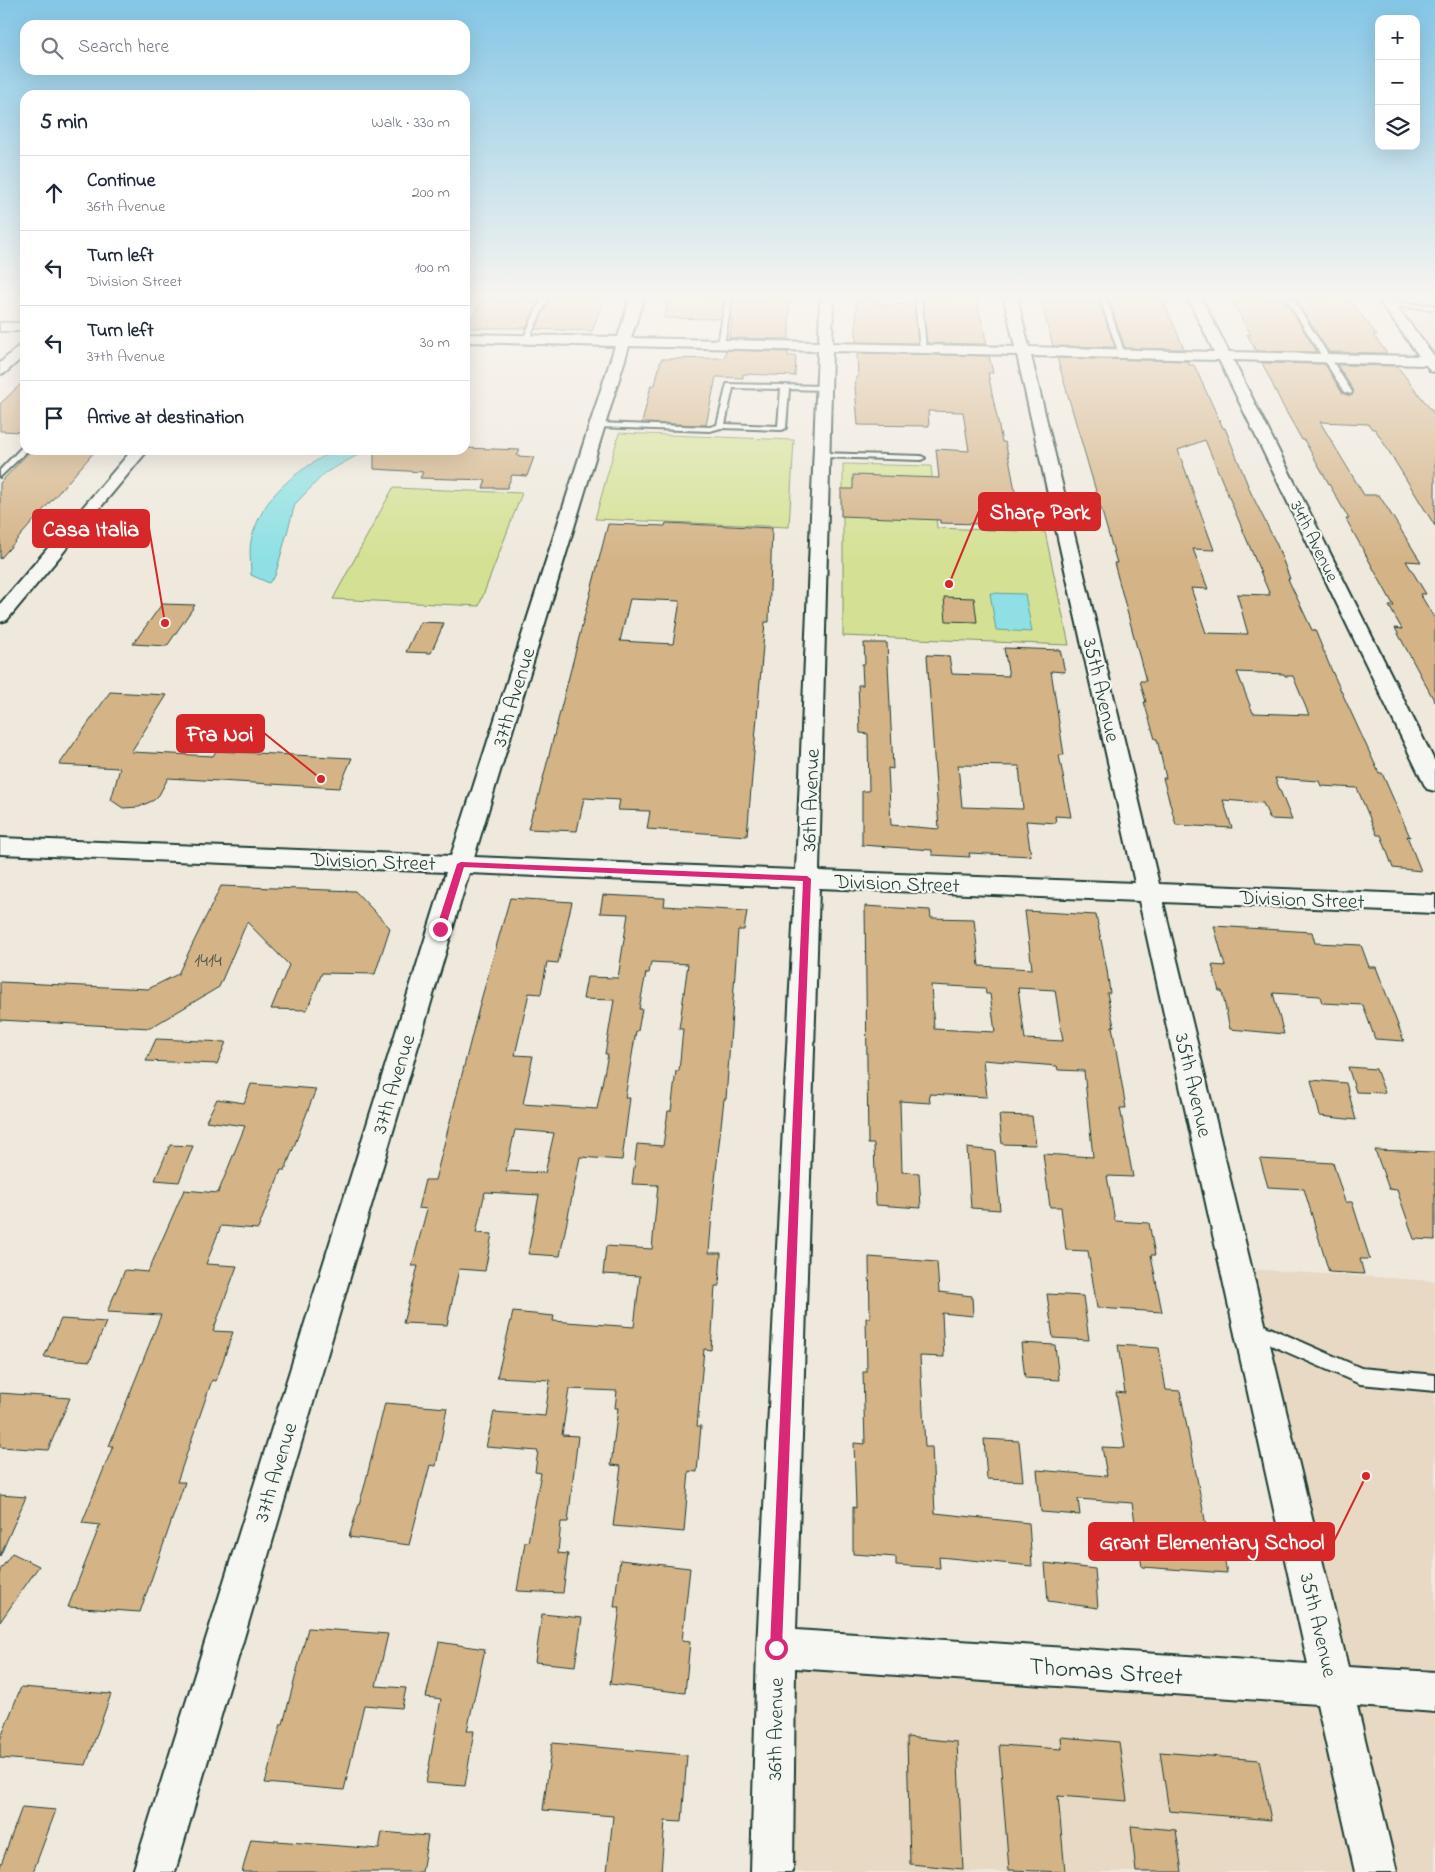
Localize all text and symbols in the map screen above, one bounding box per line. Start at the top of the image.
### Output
map controls [1375,15,1420,150]
button: + [1375,15,1420,60]
search box [20,20,470,75]
icon: search [38,34,66,62]
text: Search here [78,34,169,61]
button: − [1375,60,1420,105]
button: layers [1375,105,1420,150]
text: 5 min [40,108,88,138]
text: Walk · 330 m [371,111,450,135]
text: Continue [87,168,155,195]
icon: ahead [40,179,68,207]
text: 200 m [412,181,450,205]
text: 36th Avenue [87,195,165,219]
text: Turn left [87,243,154,270]
icon: left [40,254,68,282]
text: 100 m [415,256,450,280]
text: Division Street [87,270,182,294]
text: Turn left [87,318,154,345]
icon: left [40,329,68,357]
text: 30 m [420,331,450,355]
text: 37th Avenue [87,345,165,369]
icon: arrive [40,404,68,432]
text: Arrive at destination [87,405,244,432]
callout: Sharp Park [979,493,1100,530]
street label: 34th Avenue [1282,497,1345,588]
text: Sharp Park [990,498,1092,530]
callout: Casa Italia [33,510,149,547]
text: Casa Italia [43,515,139,547]
street label: 35th Avenue [1074,636,1127,746]
street label: 37th Avenue [486,644,544,751]
callout: Fra Noi [177,715,264,752]
text: Fra Noi [186,720,254,752]
street label: 36th Avenue [795,747,829,852]
street label: Division Street [309,846,436,880]
street label: Division Street [833,868,960,902]
street label: Division Street [1238,884,1365,918]
route end [429,918,452,941]
house number: 1414 [194,948,222,975]
street label: 37th Avenue [366,1031,424,1138]
street label: 35th Avenue [1166,1031,1219,1141]
street label: 37th Avenue [248,1419,306,1526]
callout: Grant Elementary School [1089,1523,1334,1560]
text: Grant Elementary School [1100,1528,1325,1561]
street label: 35th Avenue [1291,1571,1344,1681]
route start [765,1637,788,1660]
street label: Thomas Street [1028,1650,1184,1696]
street label: 36th Avenue [761,1677,793,1781]

